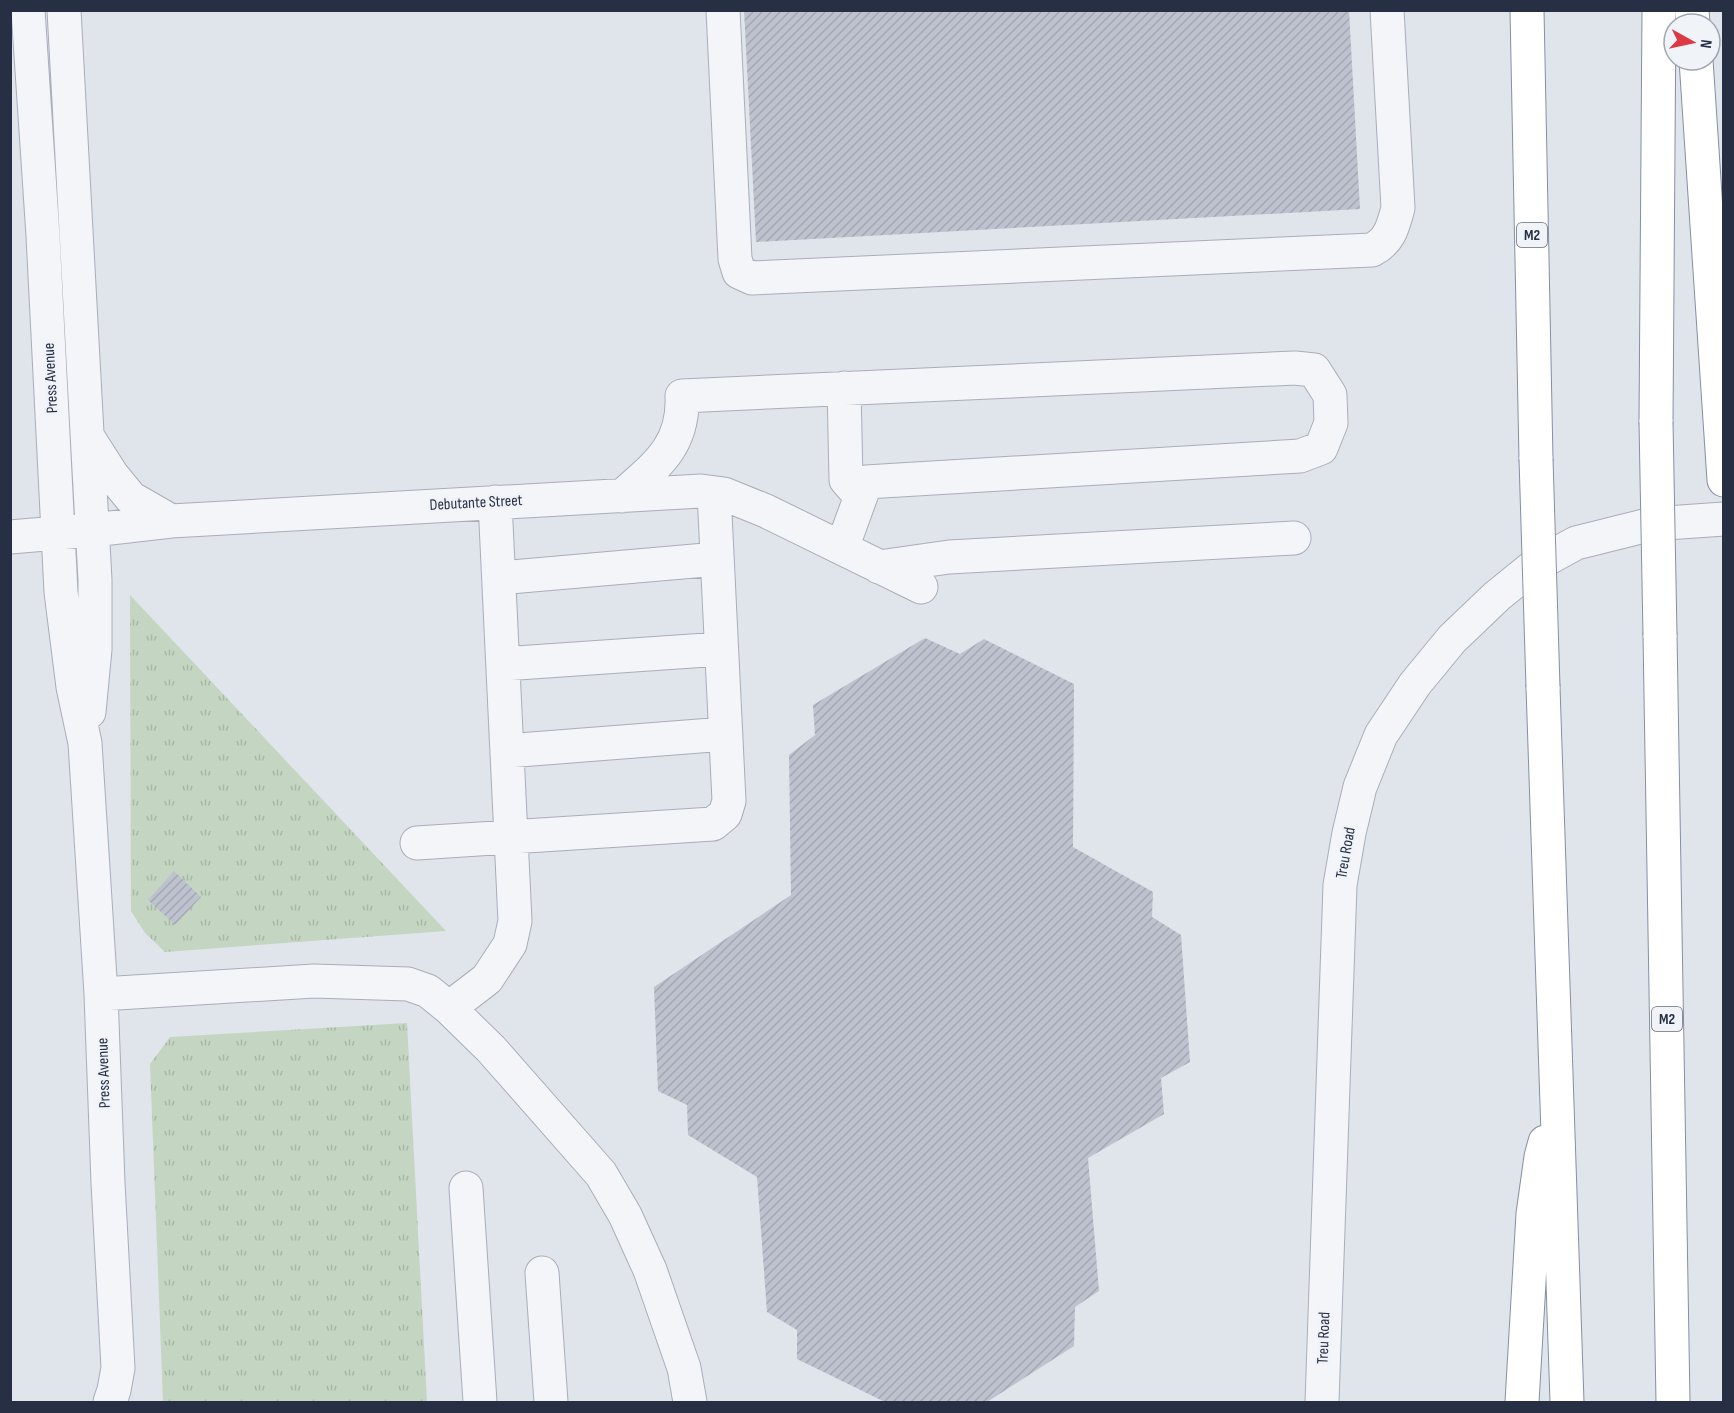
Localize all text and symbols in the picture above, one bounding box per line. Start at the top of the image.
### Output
north arrow [1662,12,1722,72]
text: N [1695,38,1715,49]
road number: M2 [1517,223,1547,247]
street label: Press Avenue [40,342,62,414]
street label: Debutante Street [429,491,523,515]
street label: Treu Road [1332,826,1360,880]
road number: M2 [1652,1007,1682,1031]
street label: Press Avenue [93,1037,115,1109]
street label: Treu Road [1314,1312,1334,1364]

